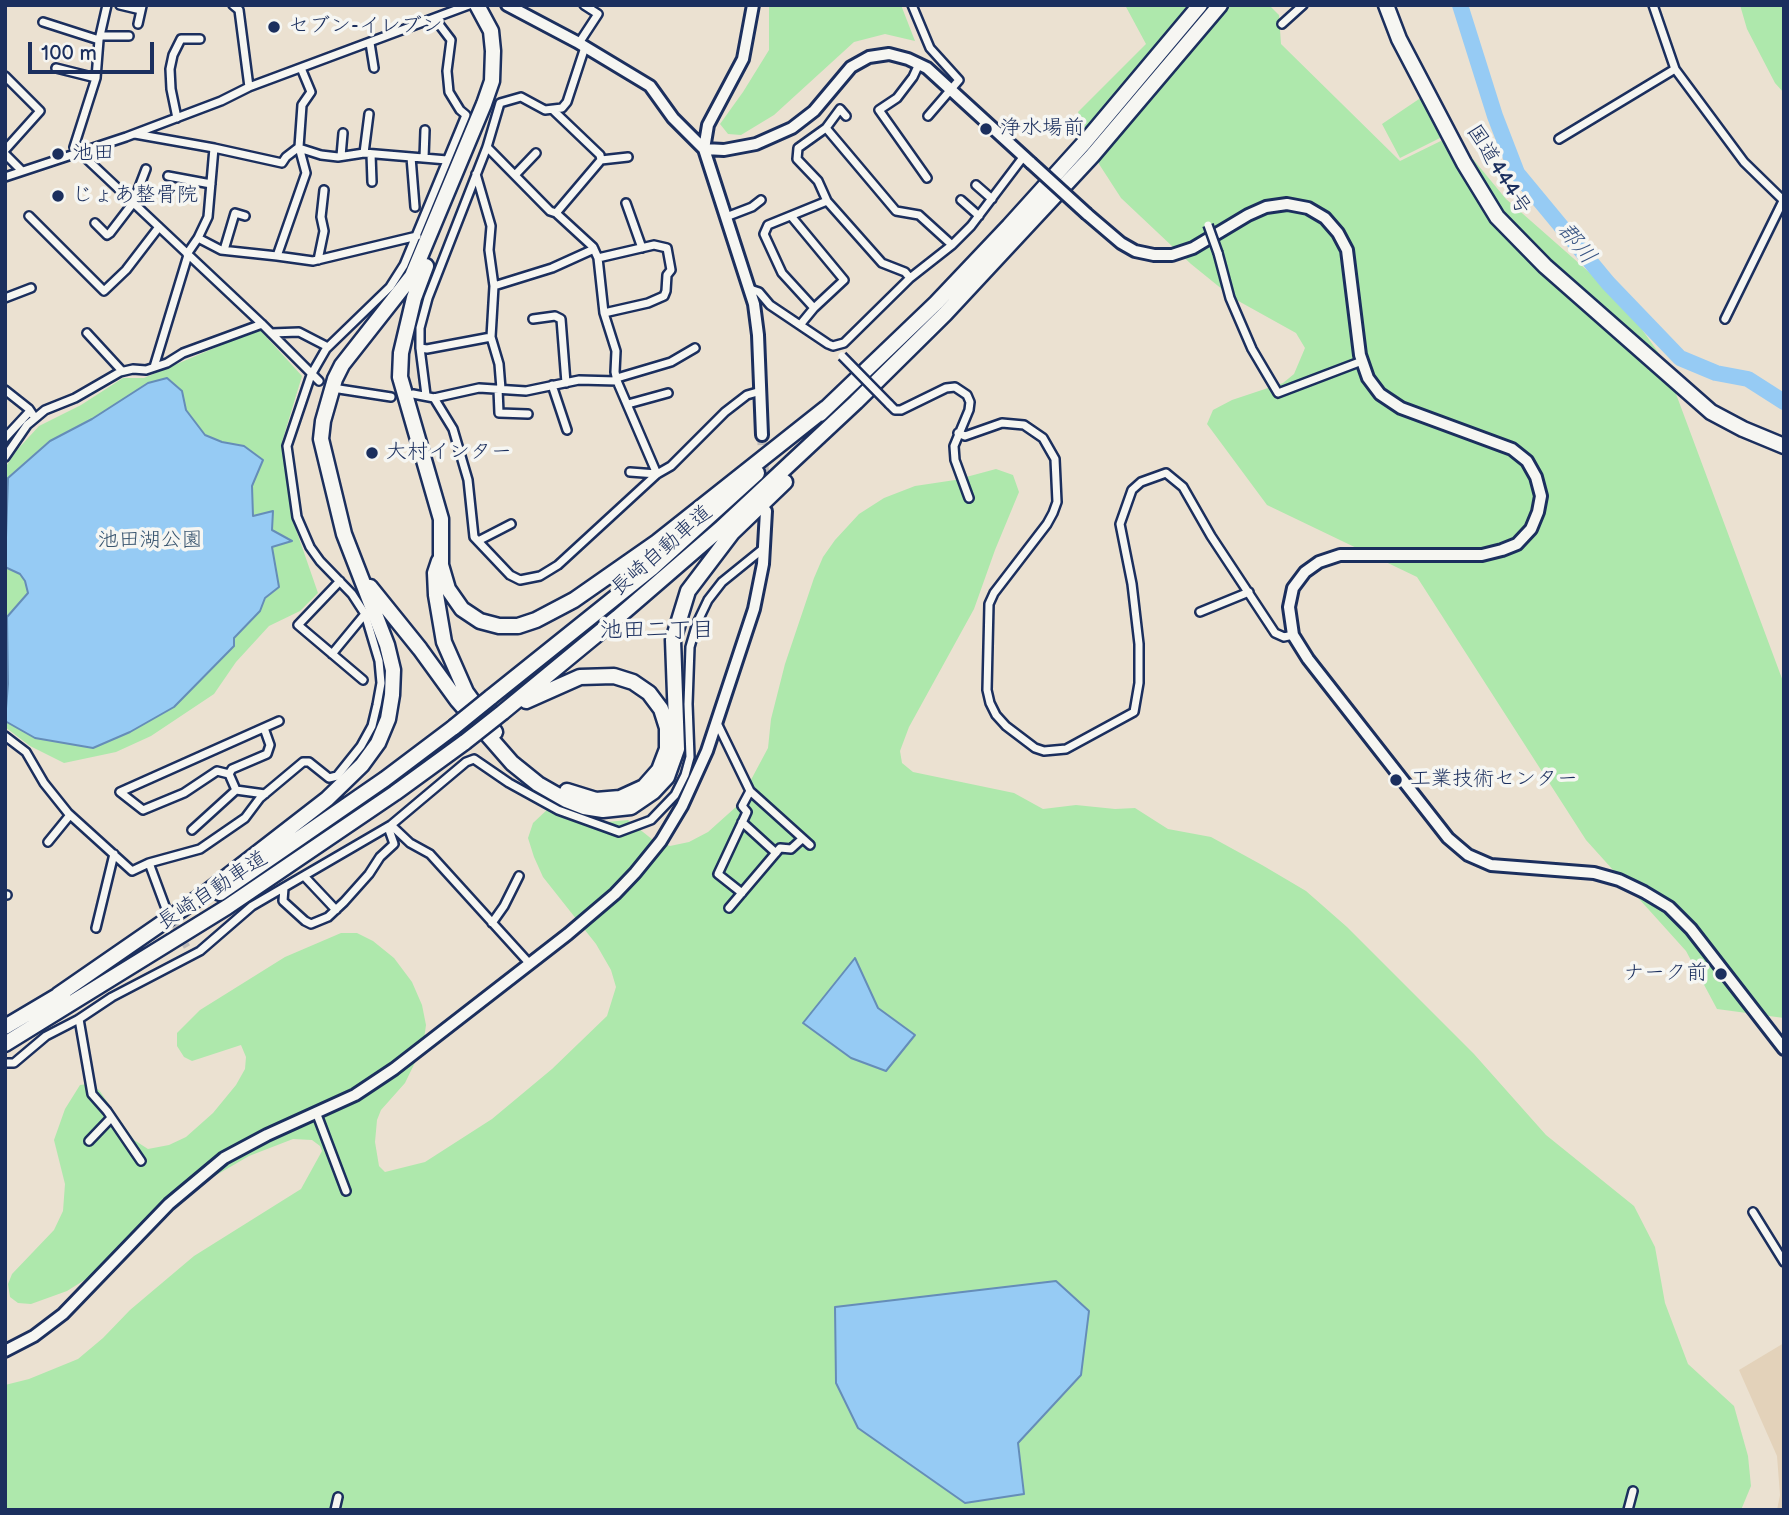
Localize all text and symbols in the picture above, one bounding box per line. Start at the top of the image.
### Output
place label: セブン-イレブン [288,14,443,40]
marker: セブン-イレブン [266,19,282,35]
scale bar [32,28,158,72]
text: 100 m [41,41,97,66]
place label: 浄水場前 [1000,116,1084,142]
street label: 国道444号 [1460,120,1536,220]
marker: 浄水場前 [978,121,994,137]
place label: 池田 [72,141,114,167]
marker: 池田 [50,146,66,162]
place label: じょあ整骨院 [72,183,198,209]
marker: じょあ整骨院 [50,188,66,204]
water label: 郡川 [1551,218,1601,270]
place label: 大村インター [386,440,512,466]
marker: 大村インター [364,445,380,461]
street label: 長崎自動車道 [606,500,718,602]
park label: 池田湖公園 [98,528,202,554]
district label: 池田二丁目 [600,617,714,645]
place label: 工業技術センター [1410,767,1578,793]
marker: 工業技術センター [1388,772,1404,788]
street label: 長崎自動車道 [153,846,273,936]
place label: ナーク前 [1623,961,1707,987]
marker: ナーク前 [1713,966,1729,982]

